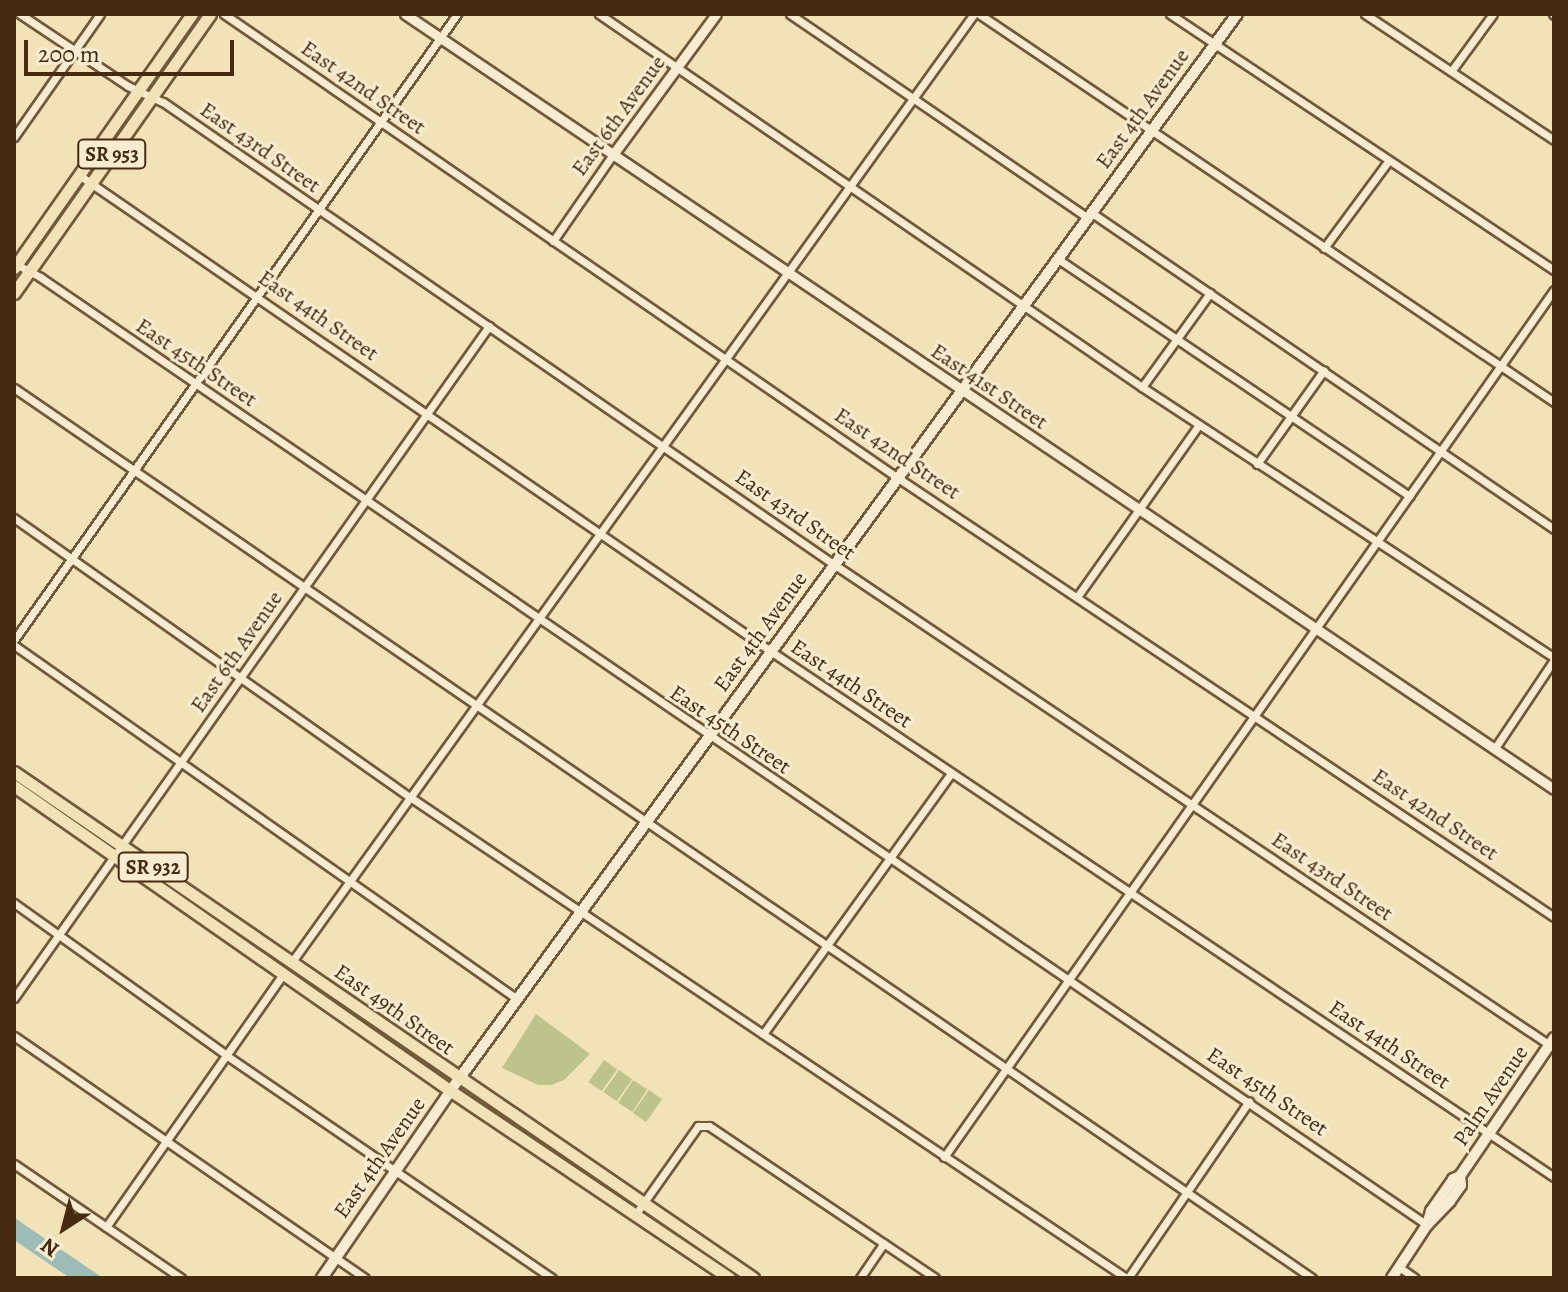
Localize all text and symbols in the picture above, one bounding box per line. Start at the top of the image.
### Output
scale bar [28,24,238,74]
street label: East 42nd Street [296,35,430,141]
text: 200 m [38,38,100,70]
street label: East 4th Avenue [1091,44,1195,174]
street label: East 6th Avenue [566,51,672,181]
street label: East 43rd Street [195,97,325,199]
road number: SR 953 [76,138,148,170]
street label: East 44th Street [253,265,383,367]
street label: East 45th Street [131,313,261,413]
street label: East 41st Street [926,338,1052,436]
street label: East 42nd Street [829,402,965,506]
street label: East 43rd Street [730,464,860,566]
street label: East 4th Avenue [709,567,813,697]
street label: East 6th Avenue [185,586,289,718]
street label: East 44th Street [785,634,917,734]
street label: East 45th Street [665,680,795,780]
street label: East 42nd Street [1367,763,1503,867]
street label: East 43rd Street [1266,827,1398,927]
road number: SR 932 [117,851,189,883]
street label: East 49th Street [329,959,459,1061]
street label: East 44th Street [1323,995,1455,1095]
street label: Palm Avenue [1448,1041,1534,1151]
street label: East 45th Street [1202,1042,1332,1142]
street label: East 4th Avenue [328,1092,432,1224]
north arrow [24,1188,104,1268]
text: N [35,1231,65,1264]

